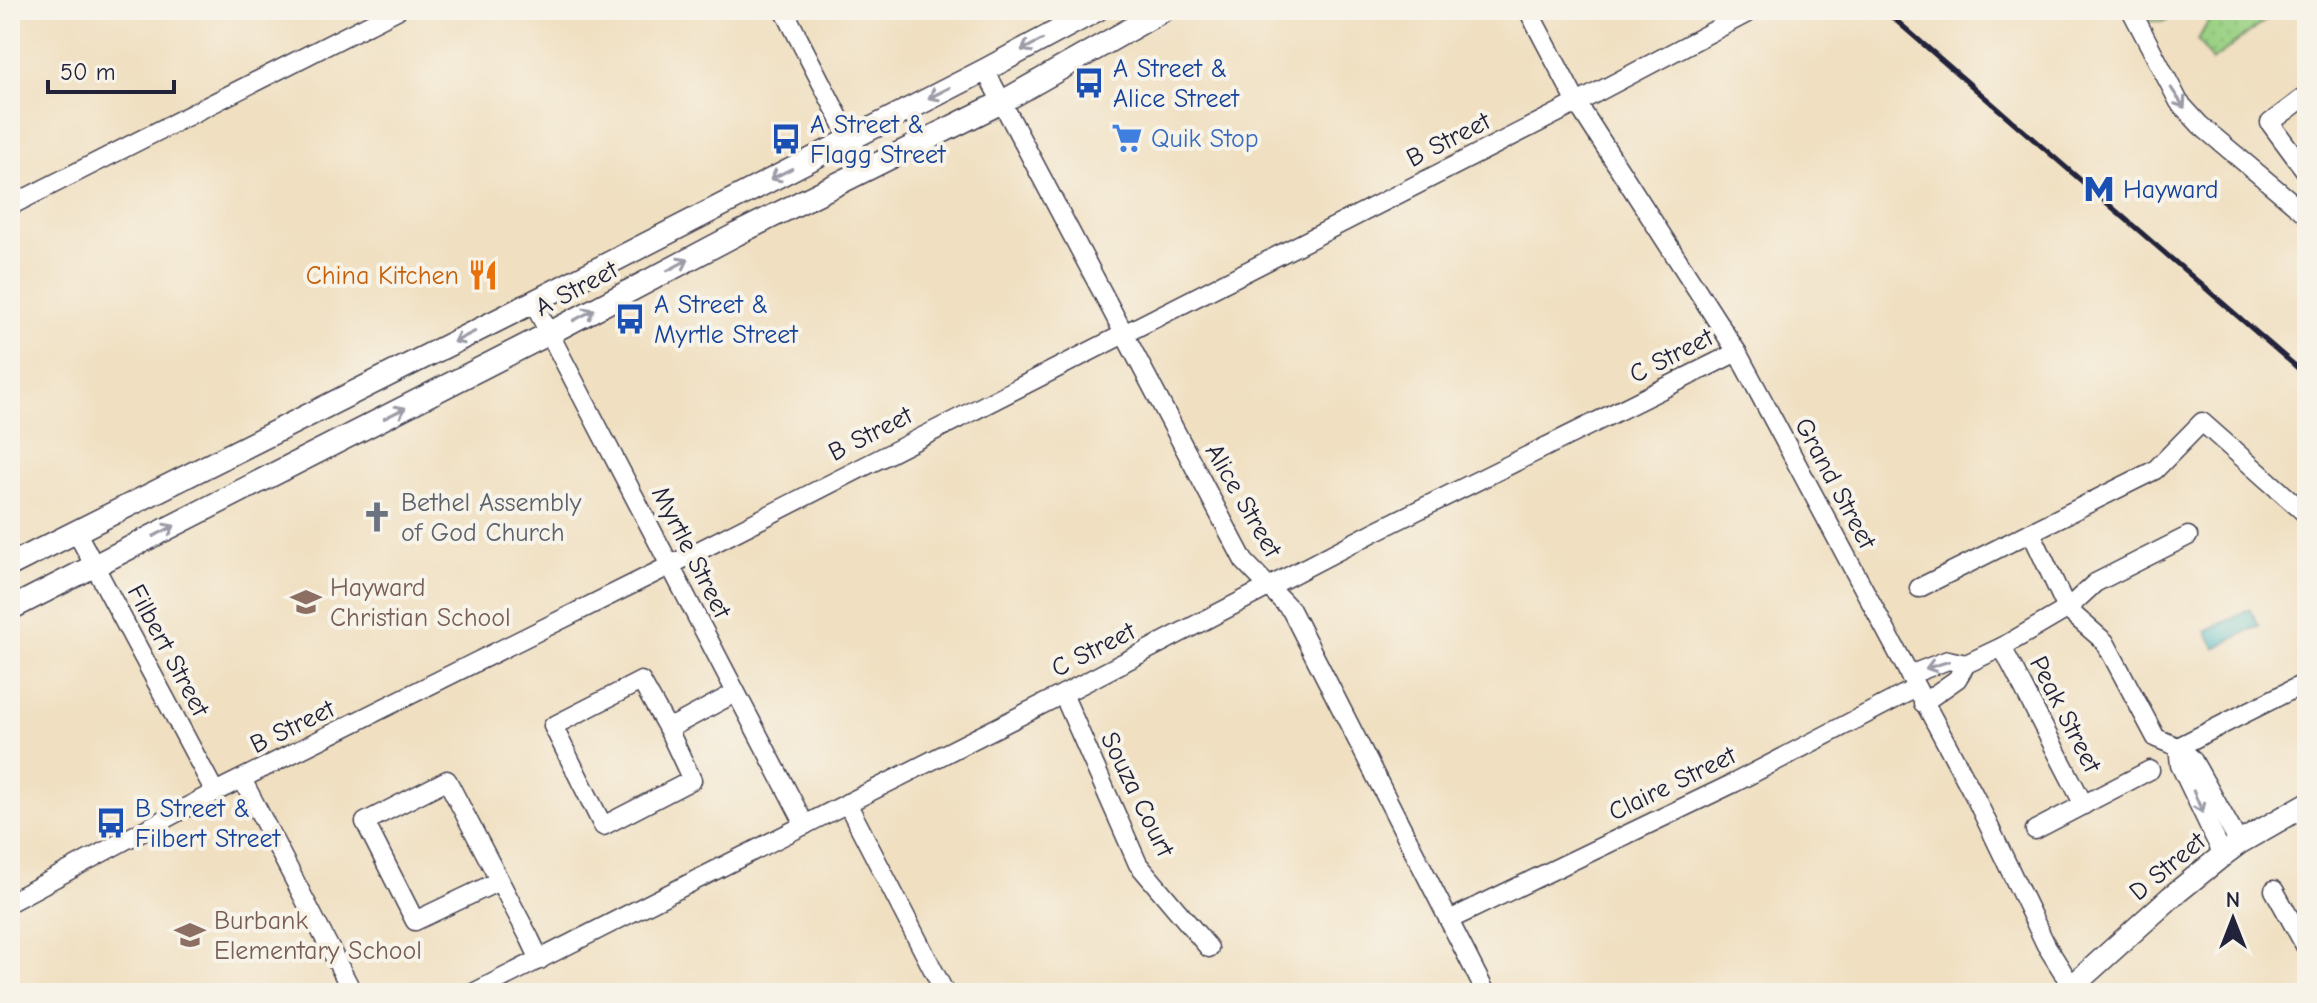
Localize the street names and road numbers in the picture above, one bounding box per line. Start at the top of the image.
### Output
street label: B Street [1402,105,1497,174]
street label: A Street [530,254,624,323]
street label: C Street [1625,321,1720,390]
street label: B Street [824,399,919,468]
street label: Grand Street [1788,413,1883,555]
street label: Alice Street [1199,438,1288,564]
street label: Myrtle Street [645,482,738,625]
street label: Filbert Street [121,579,216,723]
street label: C Street [1047,615,1142,684]
street label: Peak Street [2023,651,2108,779]
street label: B Street [245,693,341,760]
street label: Souza Court [1094,727,1181,863]
street label: Claire Street [1604,740,1742,828]
street label: D Street [2123,825,2213,907]

